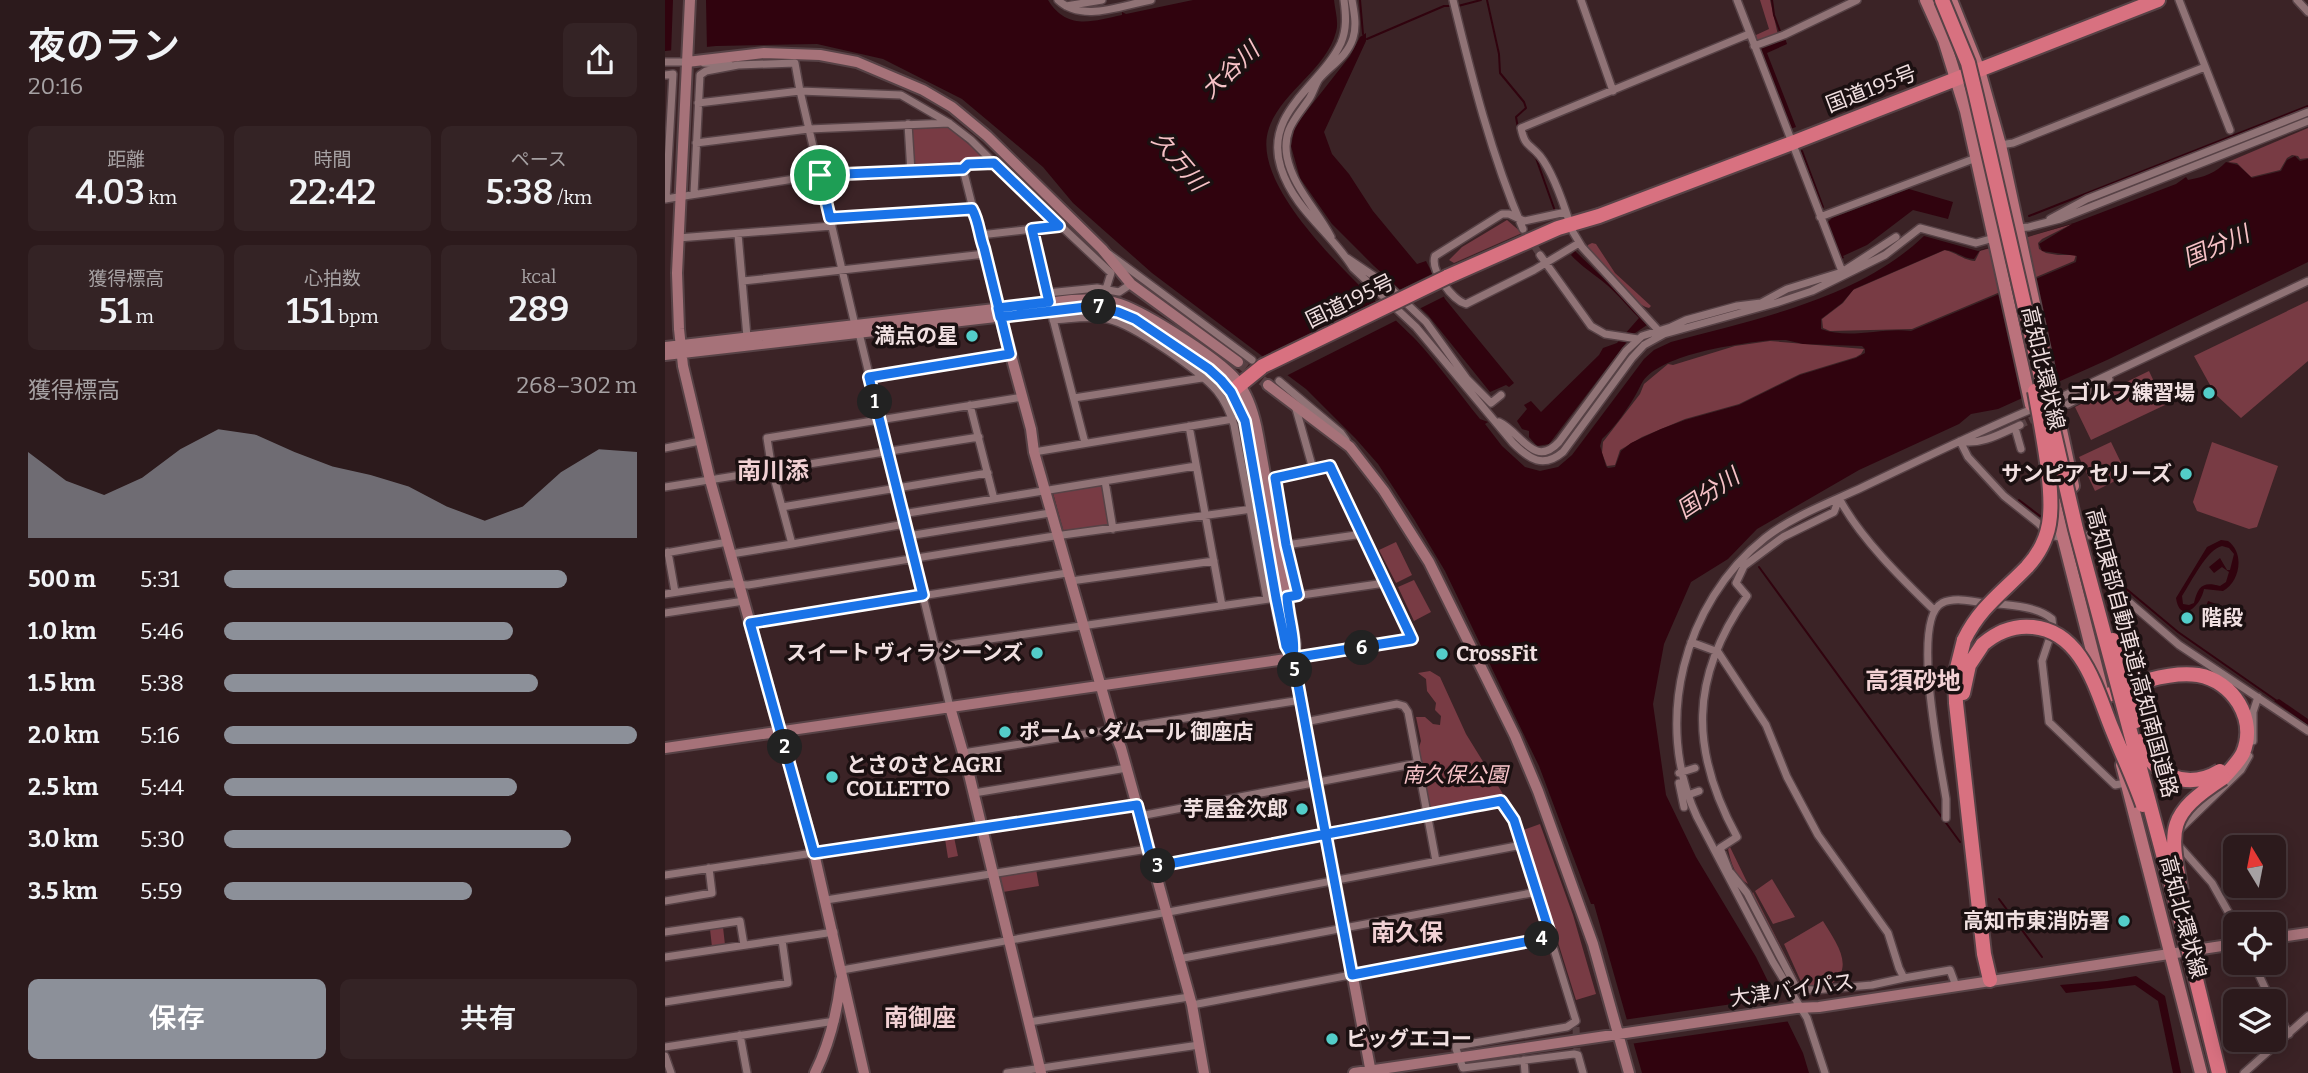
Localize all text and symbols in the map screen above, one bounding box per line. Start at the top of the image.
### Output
text: 夜のラン [28,23,180,69]
button: share [563,23,637,97]
water label: 大谷川 [1195,34,1267,104]
street label: 国道195号 [1822,60,1920,118]
text: 20:16 [28,72,83,100]
water label: 久万川 [1146,126,1214,199]
pin [790,145,850,205]
text: 距離 [107,148,145,171]
text: 時間 [313,148,352,171]
text: ペース [511,148,567,171]
icon: arrive [801,156,839,194]
text: 4.03 [75,171,145,213]
text: 22:42 [289,171,376,213]
text: 5:38 [485,171,554,213]
text: km [145,186,177,209]
text: /km [554,186,592,209]
water label: 国分川 [2179,218,2256,272]
text: kcal [521,265,557,288]
text: 獲得標高 [88,267,164,290]
text: 心拍数 [304,267,361,290]
street label: 国道195号 [1302,268,1398,334]
text: 289 [508,288,569,330]
text: 51 [99,290,132,332]
text: 151 [286,290,334,332]
pin: 7 [1081,290,1117,324]
text: 7 [1093,295,1104,318]
street label: 高知北環状線 [2016,304,2070,432]
text: m [132,305,154,328]
text: bpm [334,305,379,328]
place label: 満点の星 [874,323,958,349]
marker: 満点の星 [964,328,980,344]
text: 268–302 m [517,371,637,399]
text: 獲得標高 [28,376,120,404]
place label: ゴルフ練習場 [2069,380,2195,406]
pin: 1 [857,384,893,420]
marker: ゴルフ練習場 [2201,385,2217,401]
text: 1 [870,390,879,413]
district label: 南川添 [737,457,809,485]
water label: 国分川 [1672,460,1747,524]
place label: サンピア セリーズ [2001,461,2172,487]
marker: サンピア セリーズ [2178,466,2194,482]
street label: 高知東部自動車道;高知南国道路 [2081,505,2183,801]
text: 500 m [28,565,96,593]
text: 5:31 [140,565,180,593]
place label: 階段 [2201,605,2243,631]
marker: 階段 [2179,610,2195,626]
text: 1.0 km [28,617,97,645]
text: 5:46 [140,617,184,645]
pin: 6 [1345,630,1379,666]
text: 6 [1356,636,1367,659]
place label: スイート ヴィラ シーンズ [786,640,1023,666]
place label: CrossFit [1456,641,1538,667]
marker: スイート ヴィラ シーンズ [1029,645,1045,661]
marker: CrossFit [1434,646,1450,662]
pin: 5 [1277,652,1313,688]
text: 5 [1289,658,1300,681]
district label: 高須砂地 [1865,667,1961,695]
text: 1.5 km [28,669,95,697]
text: 5:38 [140,669,184,697]
place label: ポーム・ダムール 御座店 [1019,719,1253,745]
text: 2.0 km [28,721,99,749]
text: 5:16 [140,721,180,749]
marker: ポーム・ダムール 御座店 [997,724,1013,740]
pin: 2 [767,730,803,764]
text: 2 [779,735,790,758]
place label: とさのさとAGRI COLLETTO [846,752,1002,802]
park label: 南久保公園 [1403,762,1510,788]
marker: とさのさとAGRI COLLETTO [824,769,840,785]
text: 2.5 km [28,773,98,801]
text: 5:44 [140,773,184,801]
place label: 芋屋金次郎 [1183,796,1288,822]
marker: 芋屋金次郎 [1294,801,1310,817]
text: 3.0 km [28,825,99,853]
text: 5:30 [140,825,185,853]
north arrow [2223,835,2285,898]
map controls [2223,835,2286,1052]
pin: 3 [1141,848,1175,884]
street label: 高知北環状線 [2154,853,2212,981]
text: 3 [1152,854,1163,877]
text: 3.5 km [28,877,98,905]
text: 5:59 [140,877,183,905]
place label: 高知市東消防署 [1963,908,2110,934]
button: locate [2223,912,2286,975]
marker: 高知市東消防署 [2116,913,2132,929]
district label: 南久保 [1371,919,1443,947]
pin: 4 [1525,922,1559,956]
text: 4 [1536,927,1547,950]
street label: 大津バイパス [1728,968,1856,1012]
button: 保存 [28,979,326,1059]
button: 共有 [340,979,637,1059]
button: layers [2223,989,2286,1052]
district label: 南御座 [884,1004,956,1032]
place label: ビッグエコー [1346,1026,1472,1052]
marker: ビッグエコー [1324,1031,1340,1047]

